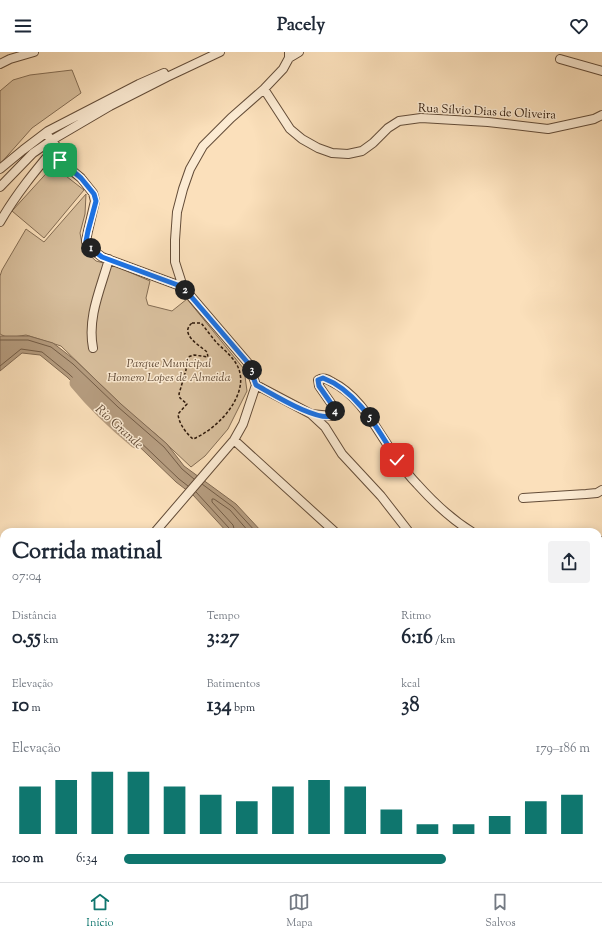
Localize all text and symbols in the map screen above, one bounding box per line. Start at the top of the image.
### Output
text: Pacely [277,13,325,39]
icon: menu [12,15,34,37]
icon: heart [568,15,590,37]
street label: Rua Sílvio Dias de Oliveira [417,99,557,125]
pin [43,143,77,177]
icon: arrive [49,149,71,171]
pin: 1 [81,238,101,258]
text: 1 [89,240,93,256]
pin: 2 [175,280,195,300]
text: 2 [182,282,188,298]
park label: Parque Municipal Homero Lopes de Almeida [107,355,231,387]
pin: 3 [242,360,262,380]
text: 3 [250,362,254,378]
water label: Rio Grande [91,401,147,454]
pin: 4 [325,401,345,421]
text: 4 [332,403,338,419]
pin: 5 [360,407,380,427]
text: 5 [368,409,372,425]
pin [380,443,414,477]
icon: check [386,449,408,471]
text: Corrida matinal [12,537,162,569]
button: share [548,541,590,583]
text: 07:04 [12,568,41,586]
text: Distância [12,608,57,624]
text: Tempo [207,608,240,624]
text: Ritmo [401,608,431,624]
text: 0.55 [12,624,41,653]
text: 3:27 [207,624,239,653]
text: 6:16 [401,624,433,653]
text: km [41,632,58,648]
text: /km [433,632,455,648]
text: Elevação [12,676,53,692]
text: Batimentos [207,676,260,692]
text: kcal [401,676,420,692]
text: 10 [12,692,29,721]
text: 134 [207,692,232,721]
text: 38 [401,692,419,721]
text: m [29,700,41,716]
text: bpm [232,700,255,716]
text: Elevação [12,740,61,758]
text: 179–186 m [536,740,590,758]
text: 100 m [12,850,44,868]
text: 6:34 [76,850,98,868]
tab: Início [86,891,114,931]
tab: Mapa [286,891,313,931]
tab: Salvos [485,891,516,931]

